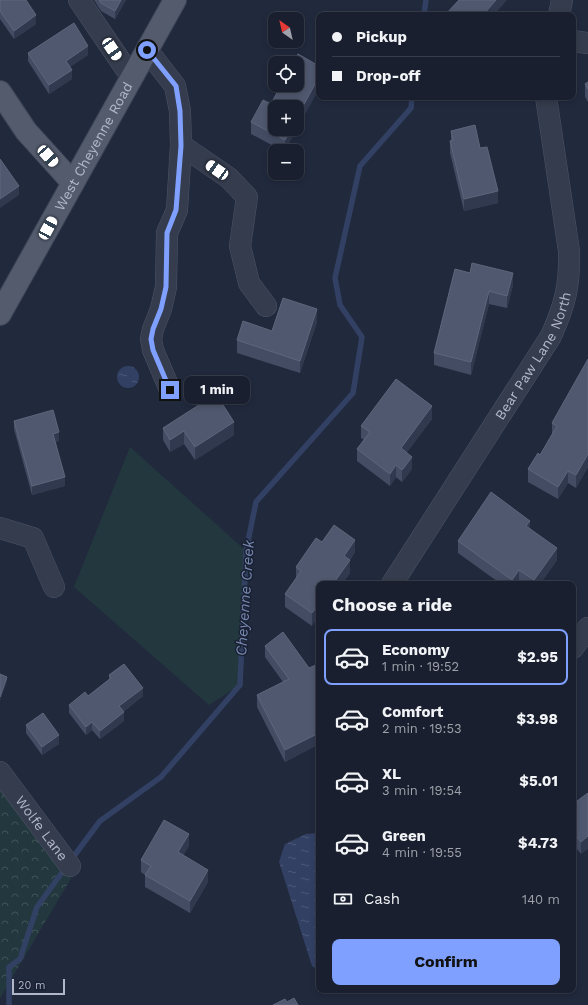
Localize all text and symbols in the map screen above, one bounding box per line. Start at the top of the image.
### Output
north arrow [268,12,304,48]
map controls [268,12,304,180]
text: Pickup [356,28,407,46]
car [100,36,124,62]
route start [138,41,156,59]
button: locate [268,56,304,92]
text: Drop-off [356,67,421,85]
street label: West Cheyenne Road [51,79,136,213]
button: + [268,100,304,136]
car [36,143,60,169]
button: − [268,144,304,180]
car [204,158,230,182]
car [37,215,59,241]
street label: Bear Paw Lane North [492,290,574,423]
callout: 1 min [184,376,250,404]
route end [161,381,179,399]
text: 1 min [200,382,234,397]
water label: Cheyenne Creek [232,539,258,657]
text: Choose a ride [332,594,452,615]
icon: car [334,639,370,675]
text: Economy [382,641,449,659]
text: $2.95 [517,648,558,666]
text: 1 min · 19:52 [382,659,459,674]
icon: car [334,701,370,737]
text: Comfort [382,703,443,721]
text: $3.98 [516,710,558,728]
text: 2 min · 19:53 [382,721,462,736]
icon: car [334,763,370,799]
text: XL [382,765,401,783]
text: $5.01 [519,772,558,790]
text: 3 min · 19:54 [382,783,462,798]
street label: Wolfe Lane [12,793,71,864]
icon: car [334,825,370,861]
text: Green [382,827,426,845]
text: $4.73 [518,834,558,852]
text: 4 min · 19:55 [382,845,462,860]
icon: cash [332,888,354,910]
text: Cash [364,890,400,908]
text: 140 m [522,892,560,907]
button: Confirm [332,939,560,985]
scale bar [12,977,65,996]
text: 20 m [18,979,46,992]

